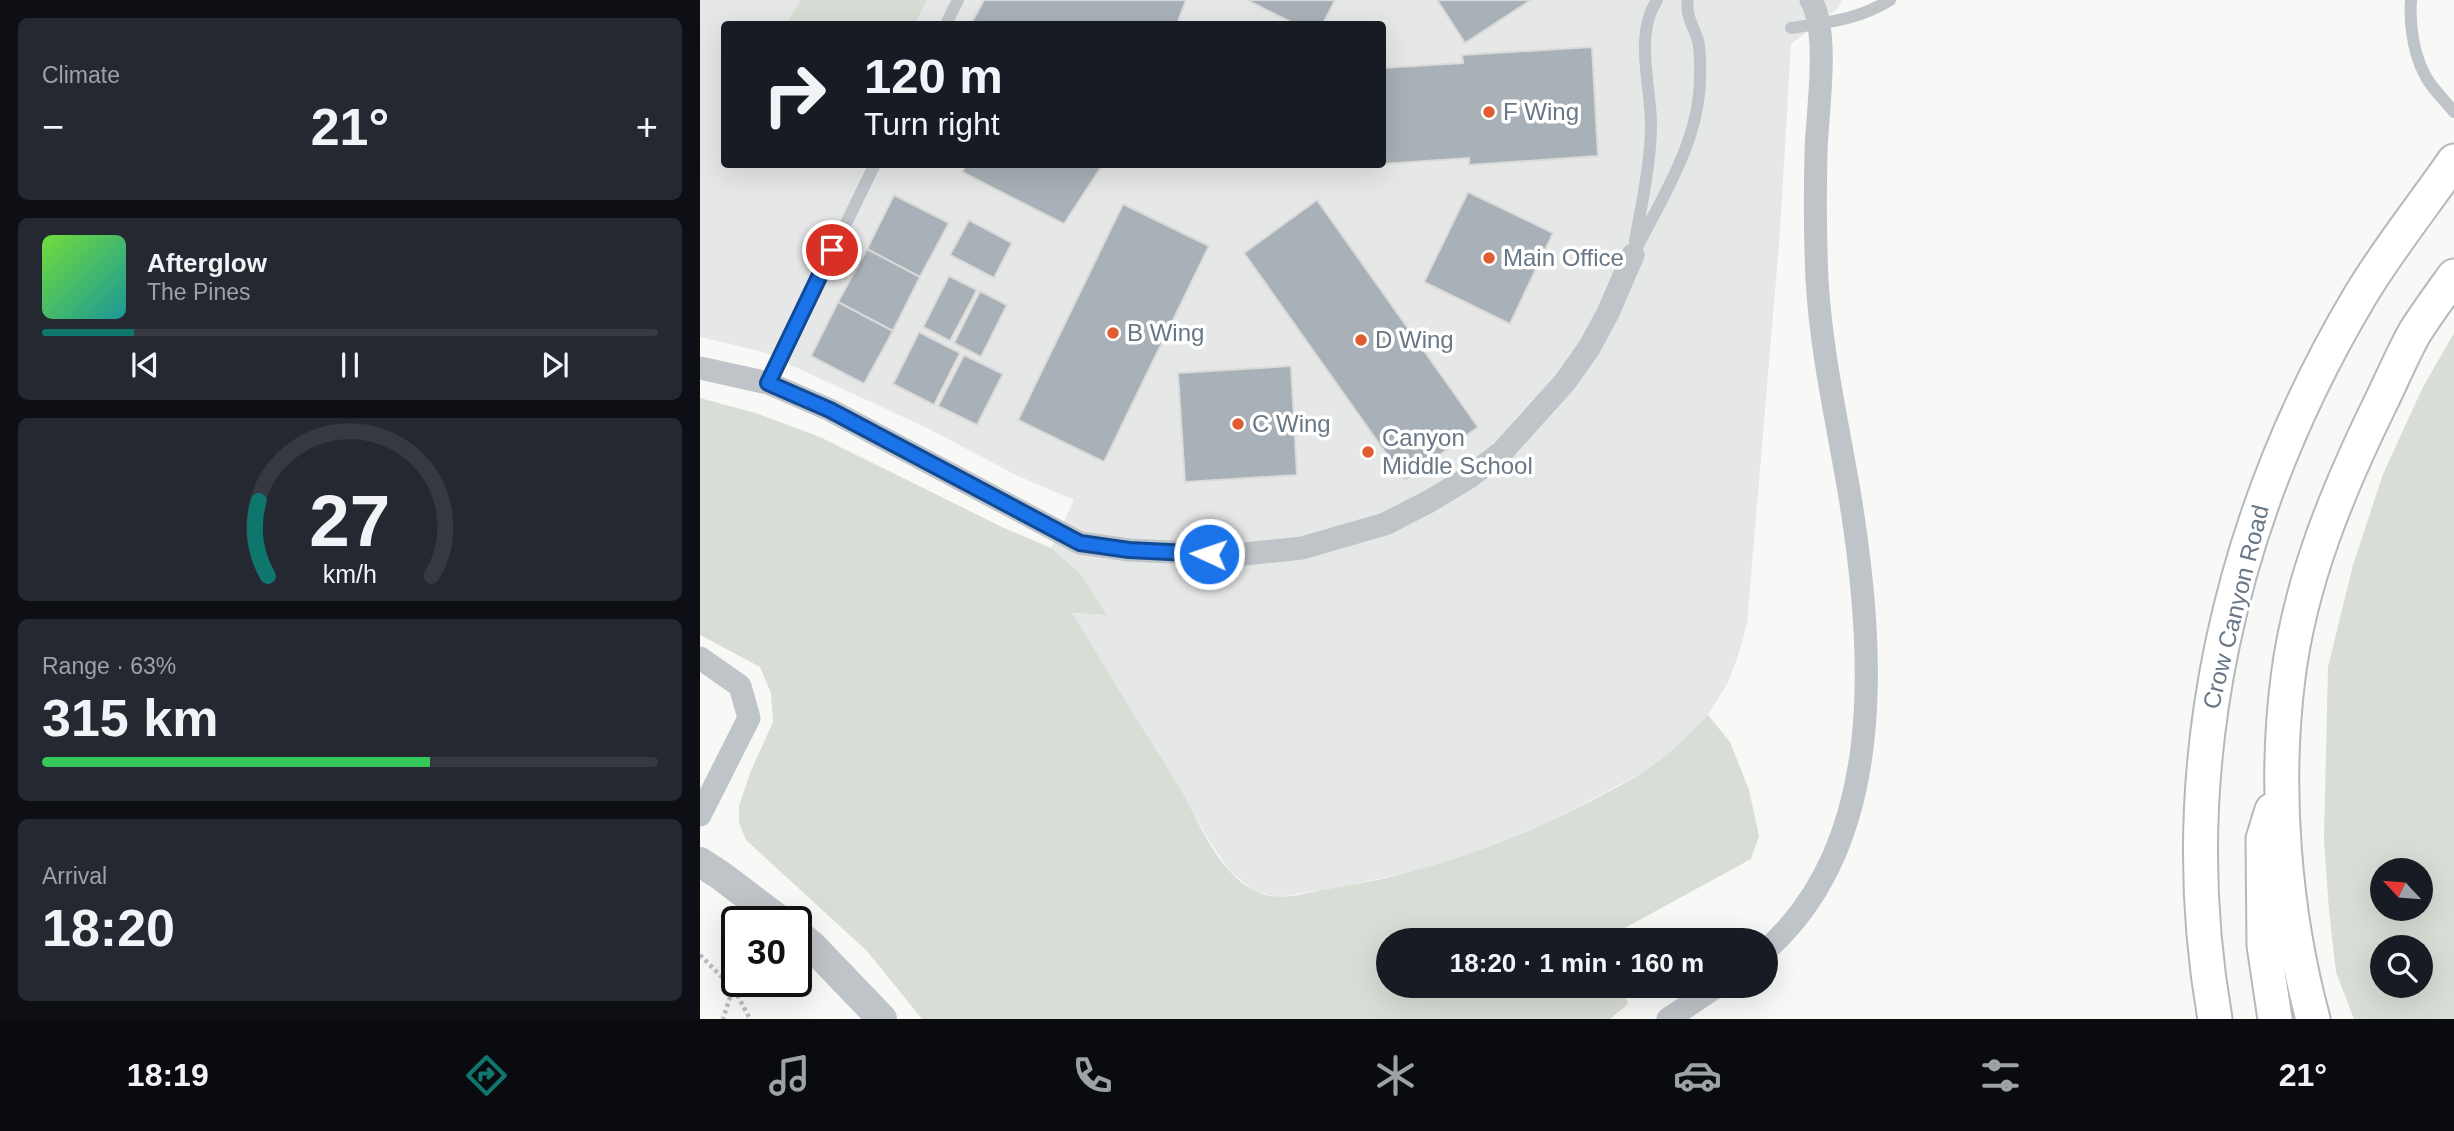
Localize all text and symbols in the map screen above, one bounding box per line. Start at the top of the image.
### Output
icon: right [749,49,840,140]
text: 120 m [864,49,1003,103]
text: Climate [42,62,120,88]
text: 21° [311,98,389,156]
place label: F Wing [1503,98,1579,125]
marker: F Wing [1481,104,1497,120]
text: − [42,106,64,148]
text: + [636,106,658,148]
text: Turn right [864,106,1000,142]
pin [802,220,862,280]
icon: arrive [813,231,851,269]
place label: Main Office [1503,244,1624,271]
text: Afterglow [147,248,267,278]
marker: Main Office [1481,250,1497,266]
text: The Pines [147,279,251,305]
place label: B Wing [1127,319,1204,346]
marker: B Wing [1105,325,1121,341]
place label: D Wing [1375,326,1454,353]
marker: D Wing [1353,332,1369,348]
icon: previous [126,346,164,384]
icon: pause [331,346,369,384]
icon: next [536,346,574,384]
place label: C Wing [1252,410,1331,437]
marker: C Wing [1230,416,1246,432]
place label: Canyon Middle School [1382,424,1533,479]
marker: Canyon Middle School [1360,444,1376,460]
text: 27 [310,480,390,561]
street label: Crow Canyon Road [2197,502,2274,712]
position arrow [1172,517,1246,591]
text: km/h [323,559,377,587]
text: Range · 63% [42,653,176,679]
text: 315 km [42,689,218,747]
north arrow [2370,858,2432,920]
map controls [2370,858,2433,998]
text: Arrival [42,863,107,889]
text: 18:20 [42,899,175,957]
speed limit sign: 30 [721,906,812,997]
button: search [2370,935,2433,998]
text: 18:20 · 1 min · 160 m [1450,948,1704,978]
icon: directions [462,1051,511,1100]
icon: music [765,1051,814,1100]
icon: phone [1068,1051,1117,1100]
icon: climate [1371,1051,1420,1100]
icon: car [1673,1051,1722,1100]
icon: filters [1976,1051,2025,1100]
text: 18:19 [127,1057,209,1093]
text: 21° [2279,1057,2327,1093]

